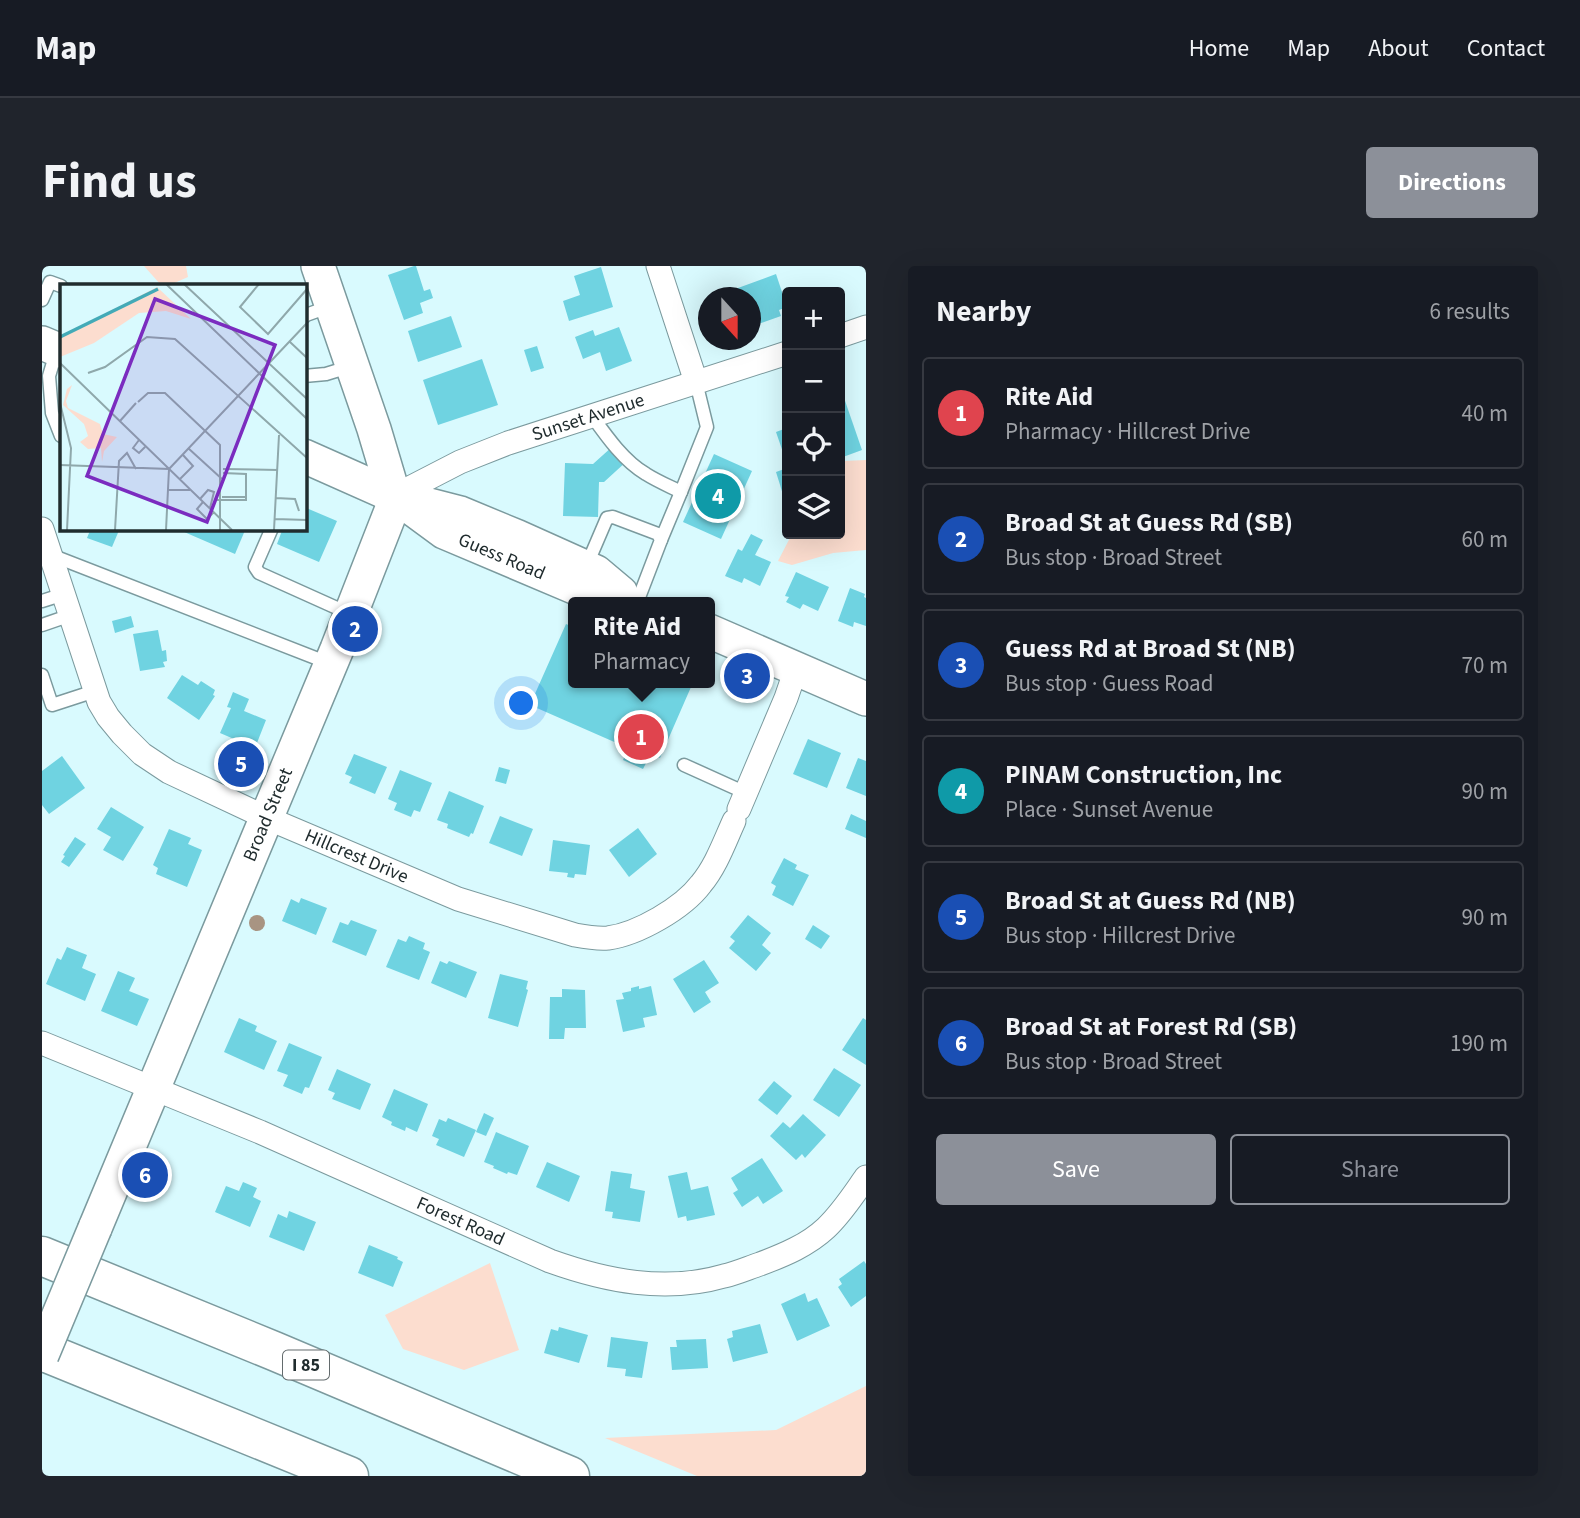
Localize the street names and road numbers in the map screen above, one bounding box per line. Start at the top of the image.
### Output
street label: Sunset Avenue [528,386,648,448]
street label: Guess Road [454,526,549,587]
street label: Broad Street [236,763,300,866]
street label: Hillcrest Drive [301,822,413,890]
street label: Forest Road [412,1190,509,1253]
road number: I 85 [283,1350,329,1380]

